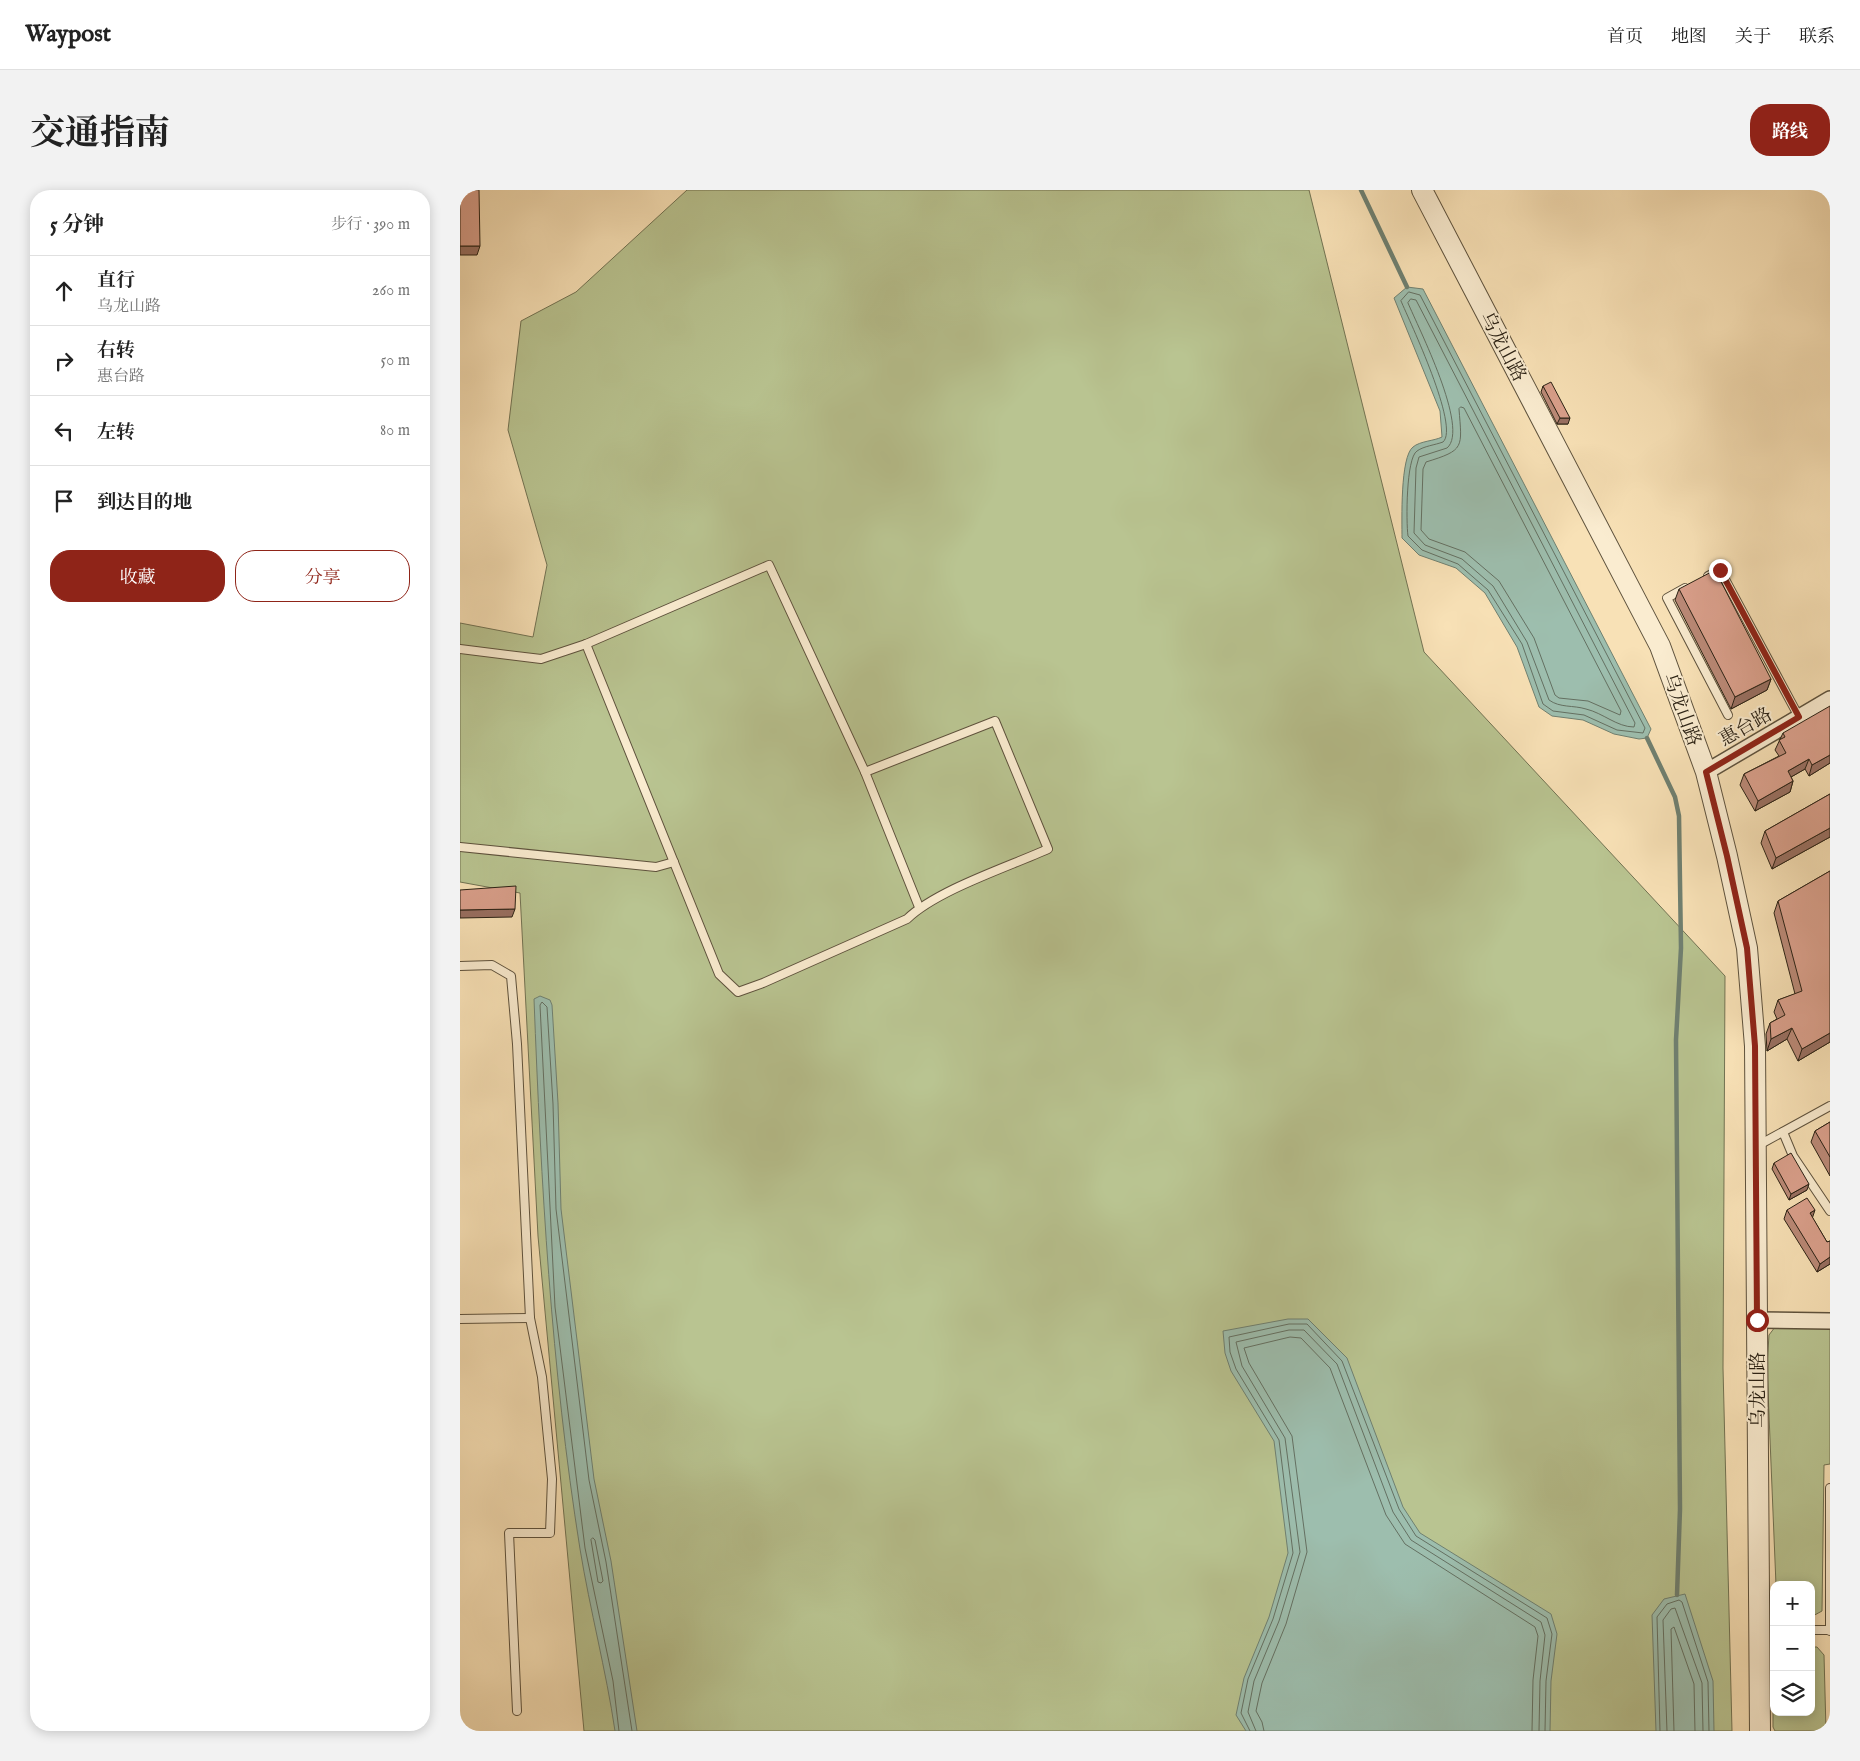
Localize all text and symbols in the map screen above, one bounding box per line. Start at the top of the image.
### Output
text: Waypost [25,19,111,50]
text: 首页 [1607,26,1643,49]
text: 地图 [1671,26,1707,49]
text: 关于 [1735,26,1771,49]
text: 联系 [1799,26,1835,49]
button: 路线 [1750,104,1830,156]
text: 交通指南 [30,112,170,157]
text: 5 分钟 [50,212,104,239]
text: 步行 · 390 m [331,215,410,235]
text: 直行 [97,269,135,293]
icon: ahead [50,277,78,305]
text: 260 m [372,281,410,301]
text: 乌龙山路 [97,297,161,317]
street label: 乌龙山路 [1474,308,1531,386]
text: 右转 [97,339,135,363]
icon: right [50,347,78,375]
text: 50 m [381,351,410,371]
text: 惠台路 [97,367,145,387]
icon: left [50,417,78,445]
text: 左转 [97,421,135,445]
text: 80 m [380,421,410,441]
icon: arrive [50,487,78,515]
text: 到达目的地 [97,491,192,515]
button: 收藏 [50,550,225,602]
button: 分享 [235,550,410,602]
route end [1709,559,1732,582]
street label: 乌龙山路 [1657,670,1705,750]
street label: 惠台路 [1715,703,1777,752]
route start [1746,1309,1769,1332]
street label: 乌龙山路 [1747,1352,1771,1428]
map controls [1770,1581,1815,1716]
button: + [1770,1581,1815,1626]
button: − [1770,1626,1815,1671]
button: layers [1770,1671,1815,1716]

